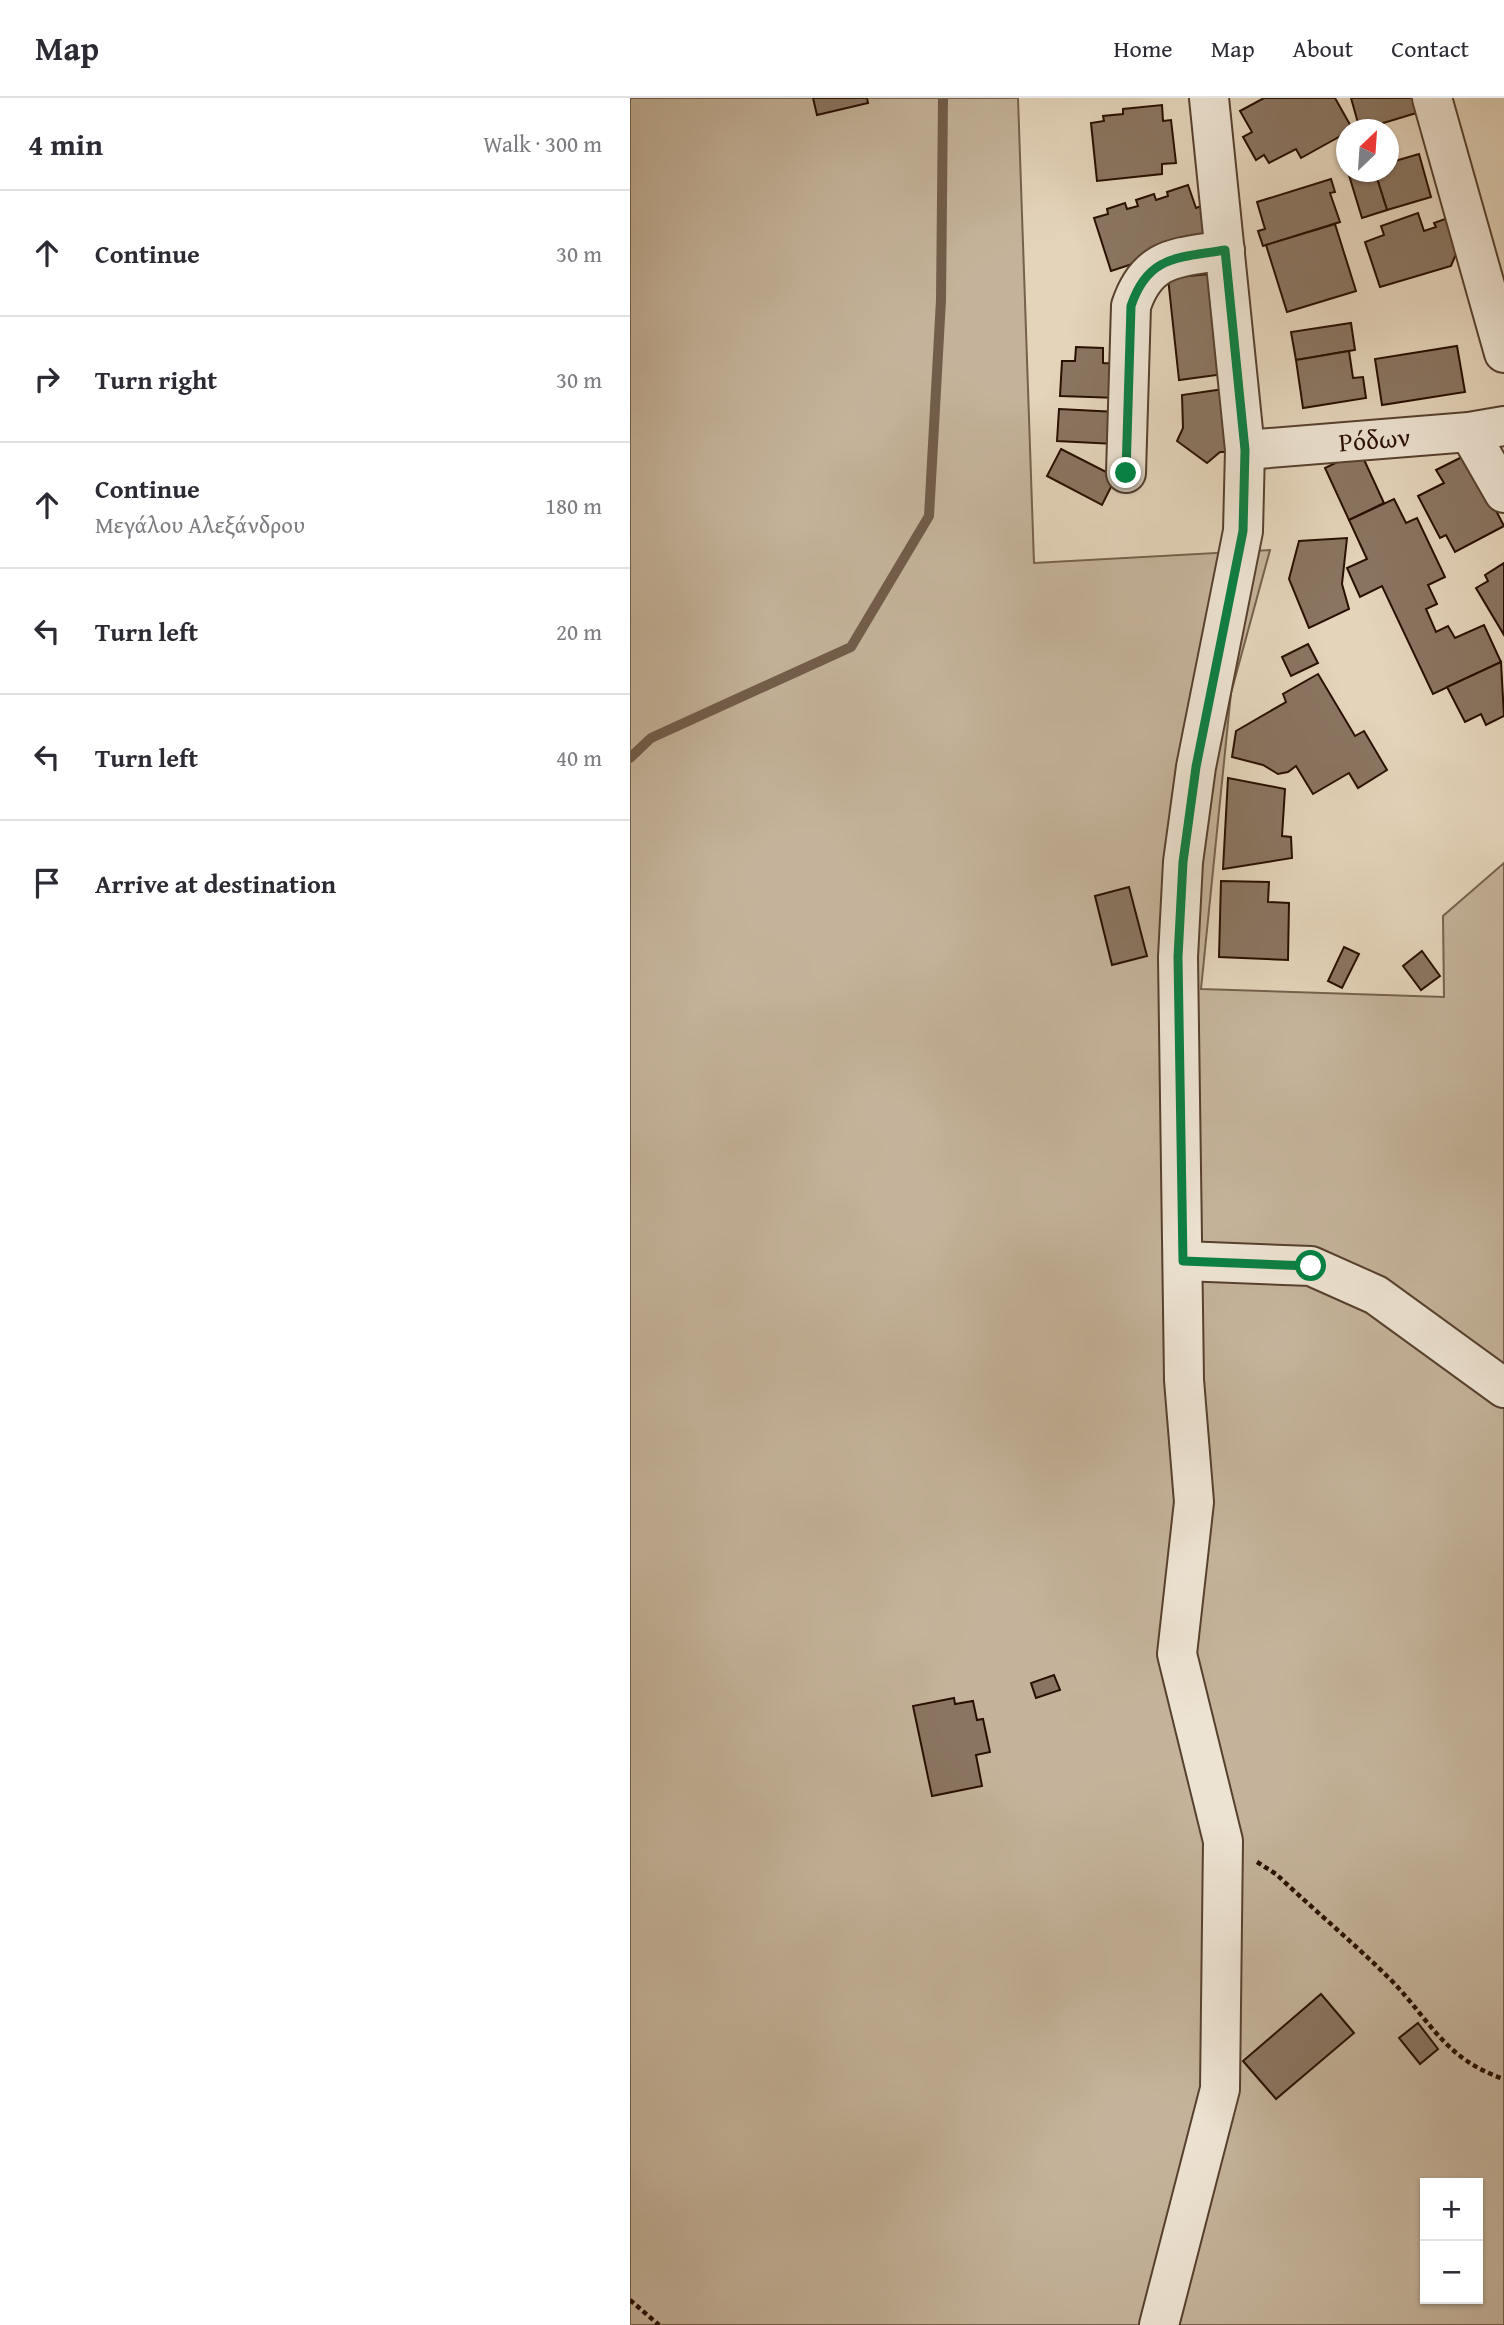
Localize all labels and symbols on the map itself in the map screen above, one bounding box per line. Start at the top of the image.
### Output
north arrow [1336,119,1399,182]
street label: Ρόδων [1337,417,1412,461]
route end [1110,457,1141,488]
route start [1295,1250,1326,1281]

